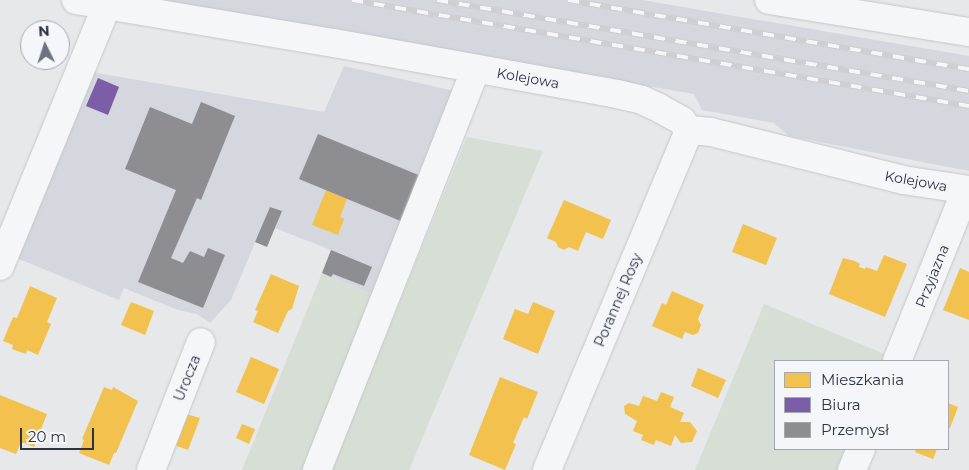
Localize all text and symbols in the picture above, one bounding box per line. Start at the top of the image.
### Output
north arrow [20,20,70,70]
text: N [38,22,50,40]
street label: Kolejowa [495,64,561,92]
street label: Kolejowa [883,167,949,195]
street label: Przyjazna [912,242,952,310]
street label: Porannej Rosy [591,251,645,349]
street label: Urocza [170,352,204,404]
legend [774,360,949,450]
text: Mieszkania [821,370,904,389]
text: Biura [821,395,861,414]
scale bar [22,418,96,450]
text: Przemysł [821,420,889,439]
text: 20 m [28,427,66,446]

